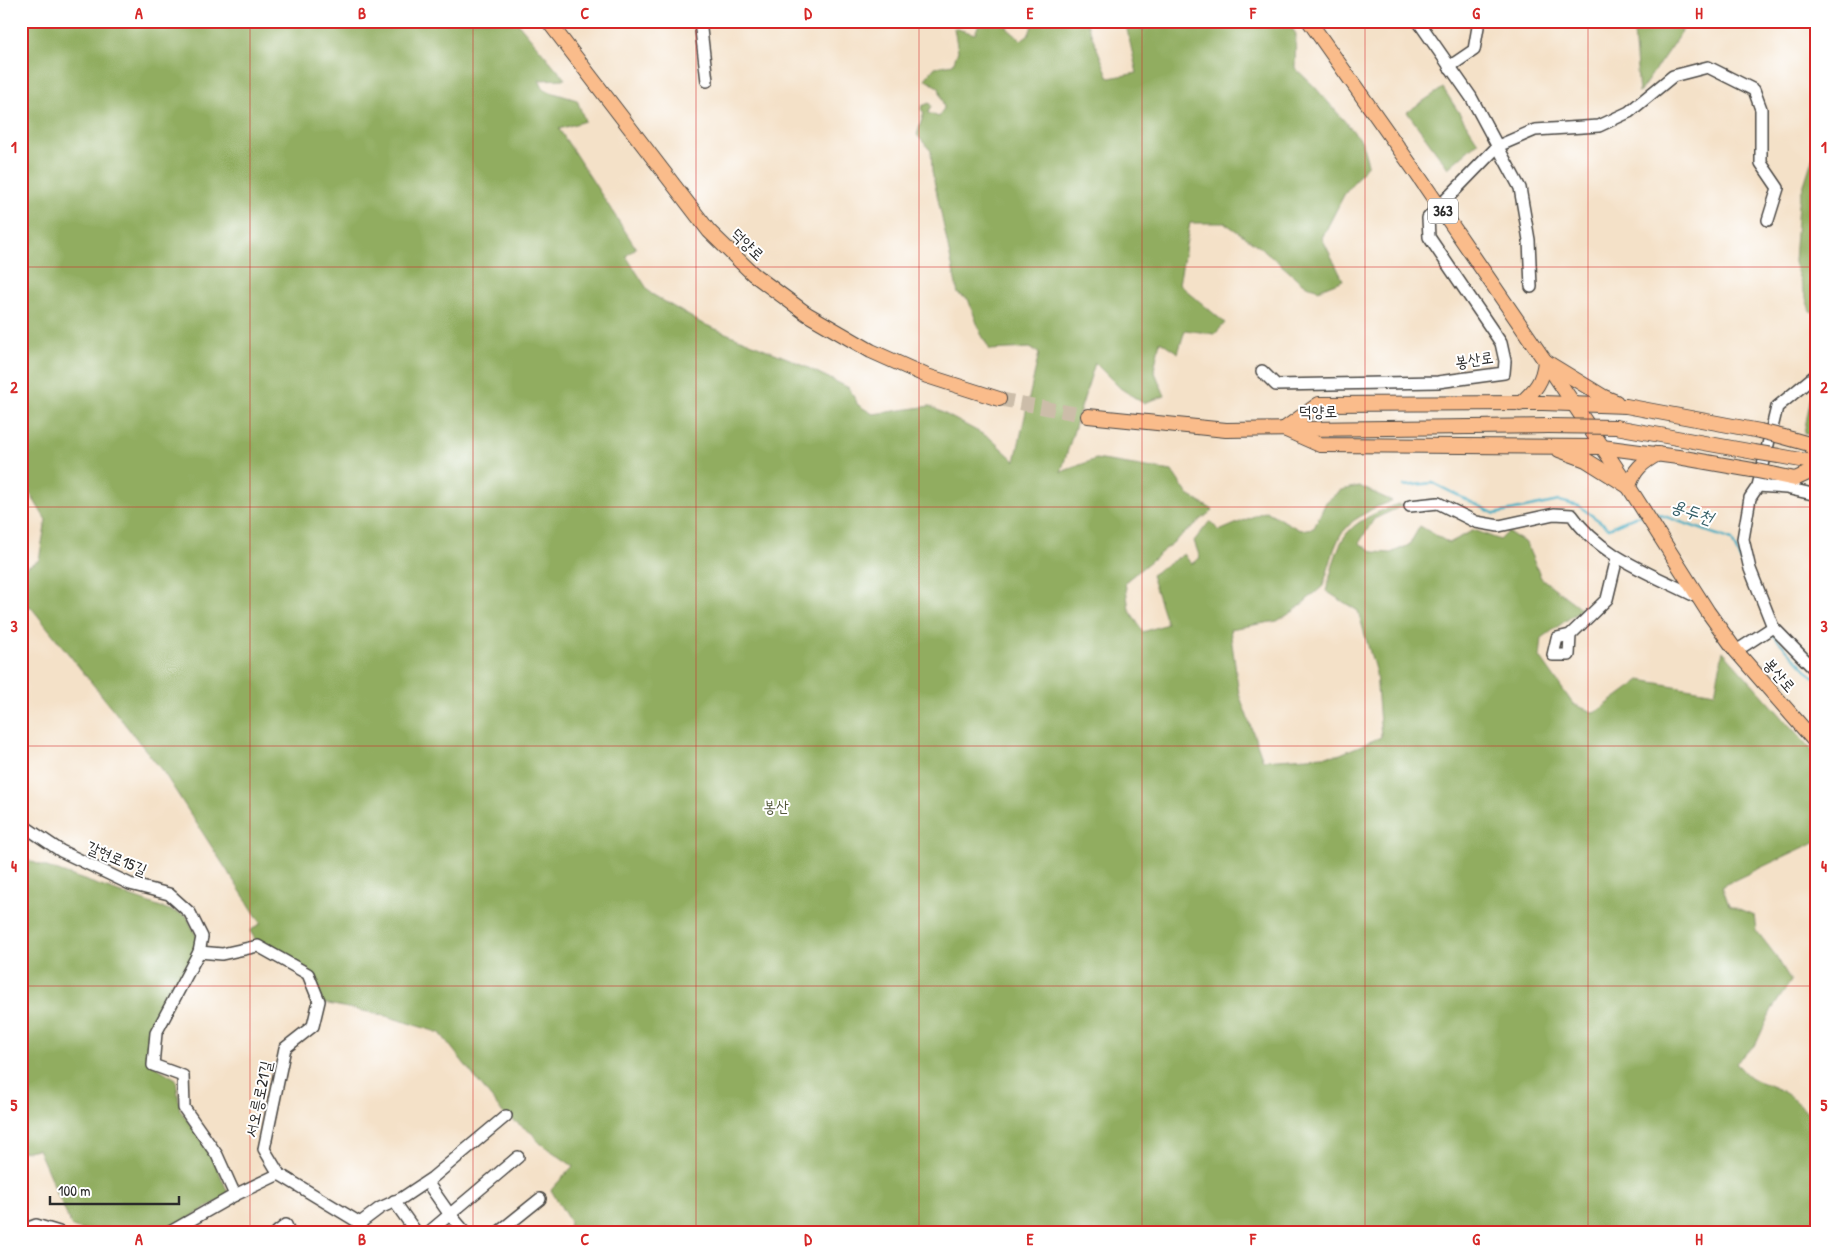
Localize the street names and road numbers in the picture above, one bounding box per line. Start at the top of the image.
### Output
road number: 363 [1428,198,1458,224]
street label: 덕양로 [726,223,770,265]
street label: 봉산로 [1453,345,1495,373]
street label: 덕양로 [1298,400,1338,422]
street label: 봉산로 [1759,653,1801,697]
street label: 갈현로15길 [83,835,151,881]
street label: 서오릉로21길 [239,1059,277,1139]

